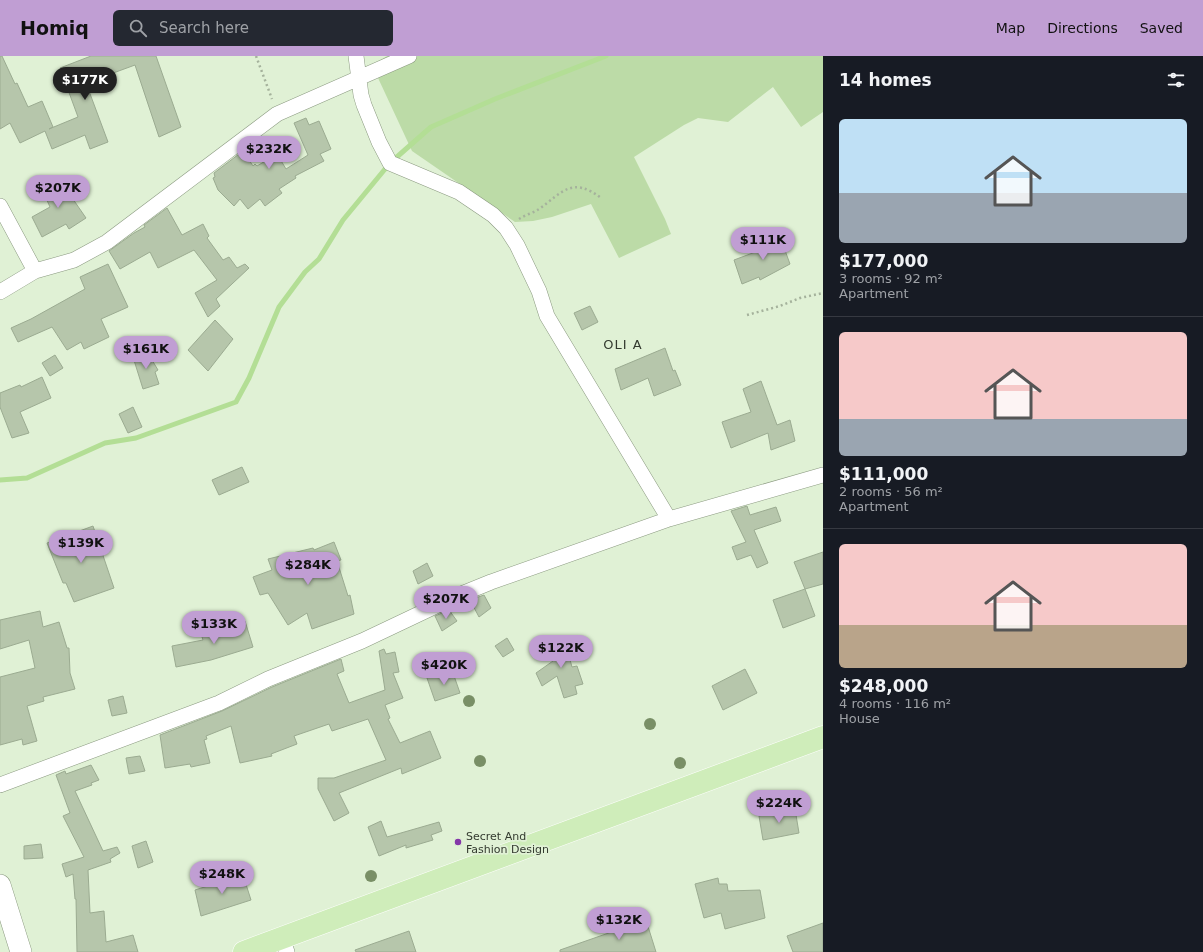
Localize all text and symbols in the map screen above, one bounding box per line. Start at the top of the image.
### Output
search box [113,10,393,46]
text: Homiq [20,17,89,39]
icon: search [127,17,149,39]
text: Search here [159,19,249,37]
text: Map [996,20,1025,36]
text: Directions [1047,20,1118,36]
text: Saved [1140,20,1183,36]
pin: $177K [57,67,113,101]
icon: filters [1165,69,1187,91]
text: 14 homes [839,70,932,90]
text: $177K [62,72,108,87]
pin: $232K [241,136,297,170]
text: $232K [246,141,292,156]
icon: home [977,145,1049,217]
pin: $207K [30,175,86,209]
text: $207K [35,180,81,195]
pin: $111K [735,227,791,261]
text: $111K [740,232,786,247]
text: $177,000 [839,251,928,271]
text: 3 rooms · 92 m² [839,271,943,286]
text: Apartment [839,286,909,301]
pin: $161K [118,336,174,370]
district label: OLI A [603,337,643,352]
text: $161K [123,341,169,356]
icon: home [977,358,1049,430]
text: $111,000 [839,464,928,484]
text: 2 rooms · 56 m² [839,484,943,499]
text: Apartment [839,499,909,514]
pin: $139K [53,530,109,564]
text: $139K [58,535,104,550]
pin: $284K [280,552,336,586]
text: $284K [285,557,331,572]
icon: home [977,570,1049,642]
pin: $207K [418,586,474,620]
text: $207K [423,591,469,606]
pin: $133K [186,611,242,645]
text: $133K [191,616,237,631]
pin: $122K [533,635,589,669]
text: $122K [538,640,584,655]
pin: $420K [416,652,472,686]
text: $420K [421,657,467,672]
text: $248,000 [839,676,928,696]
text: 4 rooms · 116 m² [839,696,951,711]
text: House [839,711,880,726]
pin: $224K [751,790,807,824]
text: $224K [756,795,802,810]
place label: Secret And Fashion Design [466,830,549,856]
marker: Secret And Fashion Design [453,837,463,847]
pin: $248K [194,861,250,895]
text: $248K [199,866,245,881]
pin: $132K [591,907,647,941]
text: $132K [596,912,642,927]

